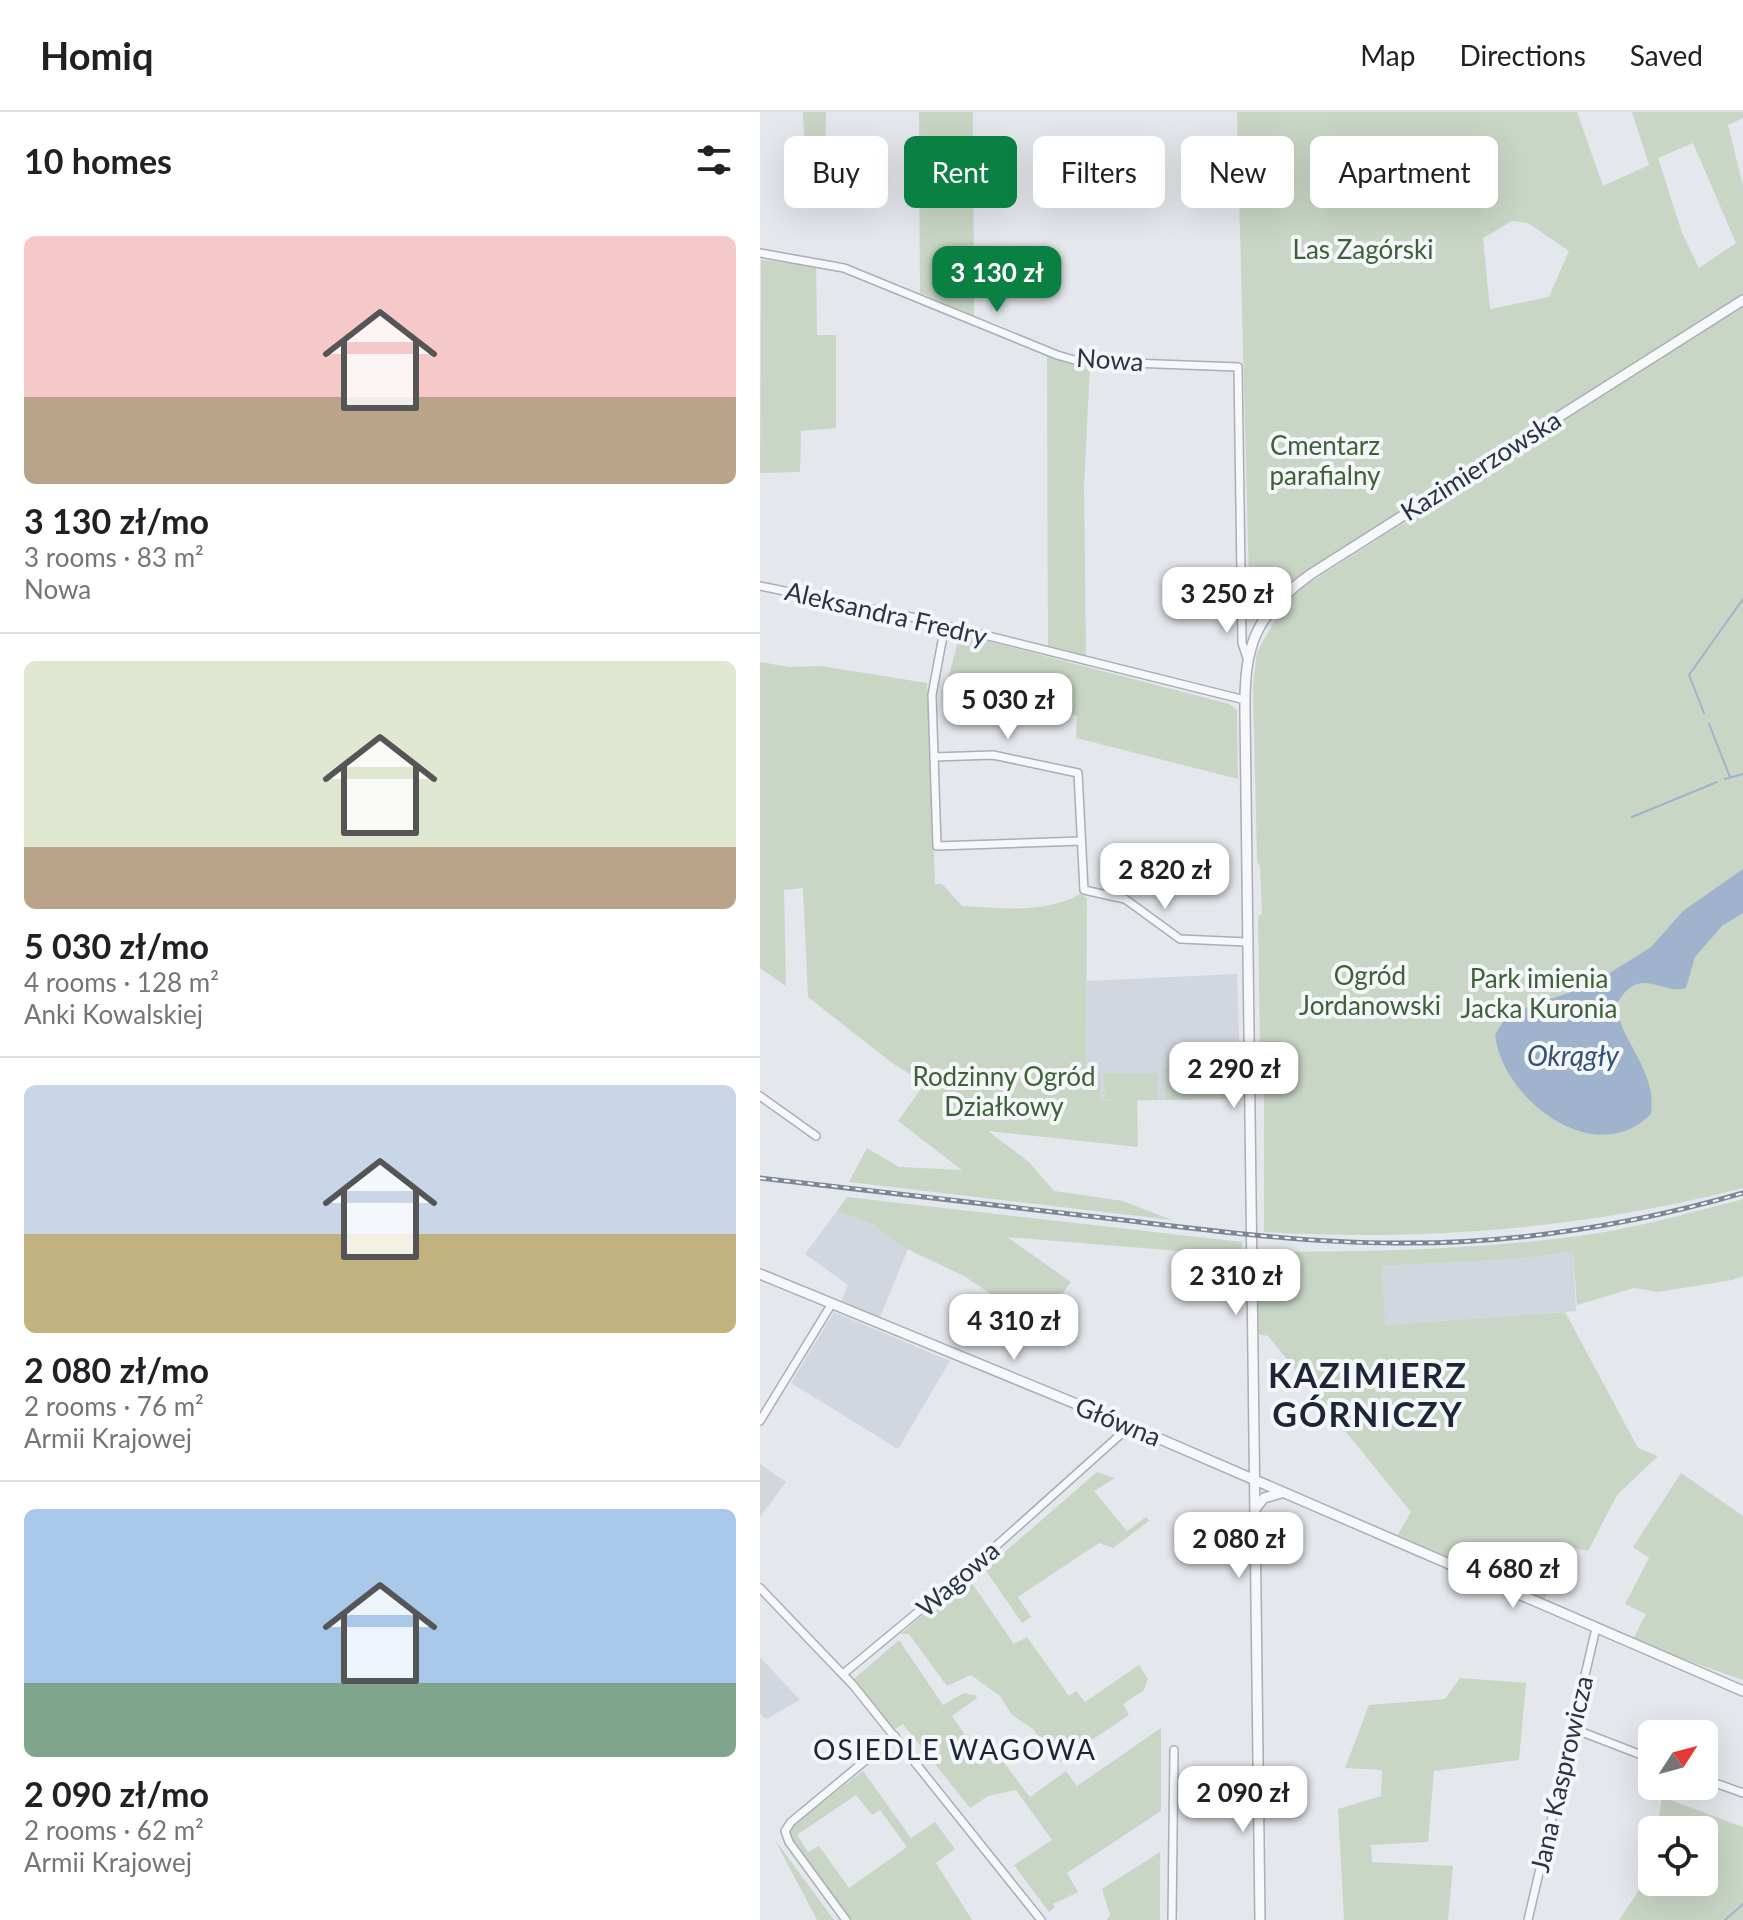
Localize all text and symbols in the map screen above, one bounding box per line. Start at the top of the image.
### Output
text: Homiq [40,32,154,78]
text: Map [1360,38,1415,72]
text: Directions [1459,38,1586,72]
text: Saved [1630,38,1703,72]
chip: Buy [784,136,888,208]
chip: Rent [904,136,1017,208]
chip: Filters [1033,136,1165,208]
chip: New [1181,136,1294,208]
chip: Apartment [1310,136,1498,208]
icon: filters [692,138,736,182]
text: 10 homes [24,140,172,181]
park label: Las Zagórski [1293,233,1433,265]
pin: 3 130 zł [914,246,1080,314]
text: 3 130 zł [950,256,1044,288]
icon: home [308,288,452,432]
street label: Nowa [1075,341,1145,377]
street label: Kazimierzowska [1395,403,1566,527]
park label: Cmentarz parafialny [1269,429,1381,491]
text: 3 130 zł/mo [24,500,209,541]
text: 3 rooms · 83 m² [24,541,204,573]
pin: 3 250 zł [1144,567,1310,635]
text: Nowa [24,573,91,605]
street label: Aleksandra Fredry [782,574,991,652]
text: 3 250 zł [1180,577,1274,609]
pin: 5 030 zł [925,673,1091,741]
text: 5 030 zł [961,683,1055,715]
icon: home [308,713,452,857]
pin: 2 820 zł [1082,843,1248,911]
text: 2 820 zł [1118,853,1212,885]
text: 5 030 zł/mo [24,925,209,966]
park label: Ogród Jordanowski [1299,959,1441,1021]
park label: Park imienia Jacka Kuronia [1461,962,1618,1024]
text: 4 rooms · 128 m² [24,966,219,998]
text: Anki Kowalskiej [24,998,203,1030]
water label: Okrągły [1527,1038,1620,1072]
pin: 2 290 zł [1151,1042,1317,1110]
text: 2 290 zł [1187,1052,1281,1084]
park label: Rodzinny Ogród Działkowy [912,1060,1096,1122]
icon: home [308,1137,452,1281]
pin: 2 310 zł [1153,1249,1319,1317]
text: 2 310 zł [1189,1259,1283,1291]
pin: 4 310 zł [931,1294,1097,1362]
text: 4 310 zł [967,1304,1061,1336]
text: 2 080 zł/mo [24,1349,209,1390]
district label: KAZIMIERZ GÓRNICZY [1268,1354,1468,1434]
text: 2 rooms · 76 m² [24,1390,204,1422]
street label: Główna [1071,1390,1166,1453]
text: Armii Krajowej [24,1422,192,1454]
pin: 2 080 zł [1156,1512,1322,1580]
text: 2 080 zł [1192,1522,1286,1554]
street label: Wagowa [909,1534,1005,1623]
pin: 4 680 zł [1430,1542,1596,1610]
text: 4 680 zł [1466,1552,1560,1584]
icon: home [308,1561,452,1705]
street label: Jana Kasprowicza [1523,1672,1599,1875]
north arrow [1638,1720,1718,1800]
map controls [1638,1720,1718,1896]
district label: OSIEDLE WAGOWA [813,1732,1097,1766]
pin: 2 090 zł [1160,1766,1326,1834]
text: 2 090 zł/mo [24,1773,209,1814]
text: 2 090 zł [1196,1776,1290,1808]
text: 2 rooms · 62 m² [24,1814,204,1846]
button: locate [1638,1816,1718,1896]
text: Armii Krajowej [24,1846,192,1878]

